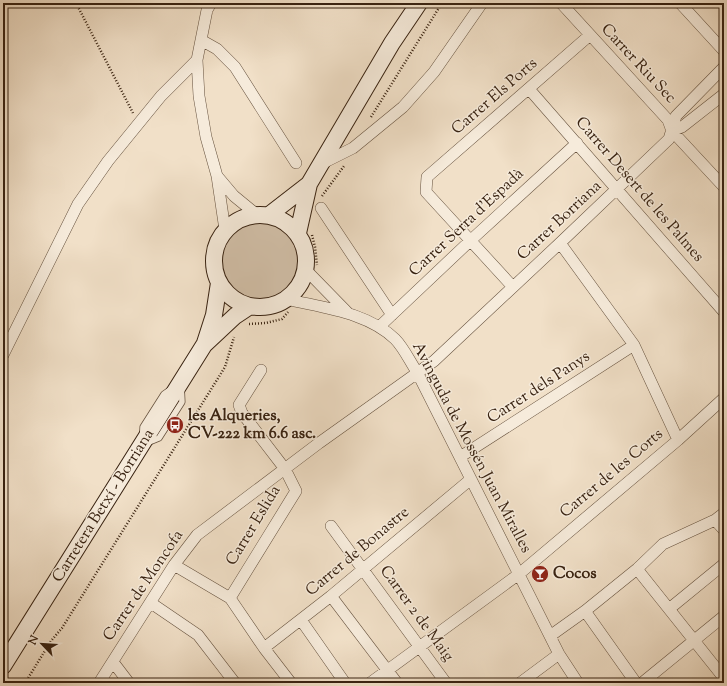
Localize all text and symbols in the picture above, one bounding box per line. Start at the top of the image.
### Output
street label: Carrer Riu Sec [595,19,681,109]
street label: Carrer Els Ports [447,53,543,141]
street label: Carrer Desert de les Palmes [569,112,709,268]
street label: Carrer Serra d'Espadà [404,163,530,283]
street label: Carrer Borriana [513,175,608,266]
street label: Avinguda de Mossén Juan Miralles [405,338,537,558]
street label: Carrer dels Panys [483,346,595,430]
place label: les Alqueries, CV-222 km 6.6 asc. [188,405,316,446]
bus stop icon: les Alqueries, CV-222 km 6.6 asc. [165,415,185,435]
street label: Carretera Betxí - Borriana [47,424,161,587]
street label: Carrer de les Corts [555,424,669,524]
street label: Carrer Eslida [221,481,287,570]
street label: Carrer de Bonastre [301,502,415,602]
street label: Carrer de Moncofa [98,525,190,646]
street label: Carrer 2 de Maig [373,561,459,667]
place label: Cocos [553,563,596,586]
bar icon: Cocos [530,564,550,584]
north arrow [22,624,62,664]
text: N [24,633,43,648]

